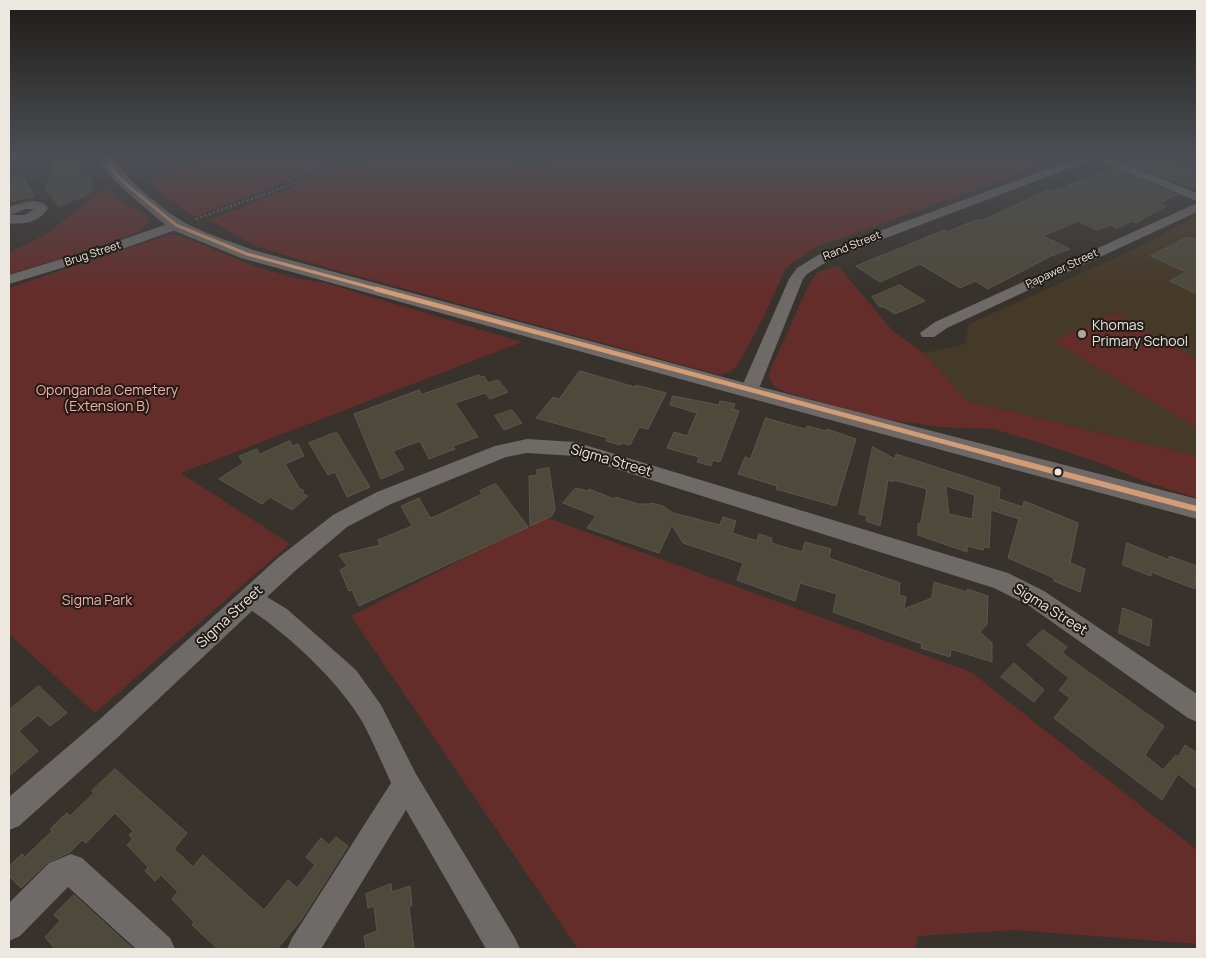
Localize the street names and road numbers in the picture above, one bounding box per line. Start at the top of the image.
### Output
street label: Rand Street [821,229,883,263]
street label: Brug Street [63,239,123,269]
street label: Papawer Street [1024,247,1100,291]
street label: Sigma Street [568,441,654,481]
street label: Sigma Street [1010,581,1090,639]
street label: Sigma Street [194,582,266,652]

